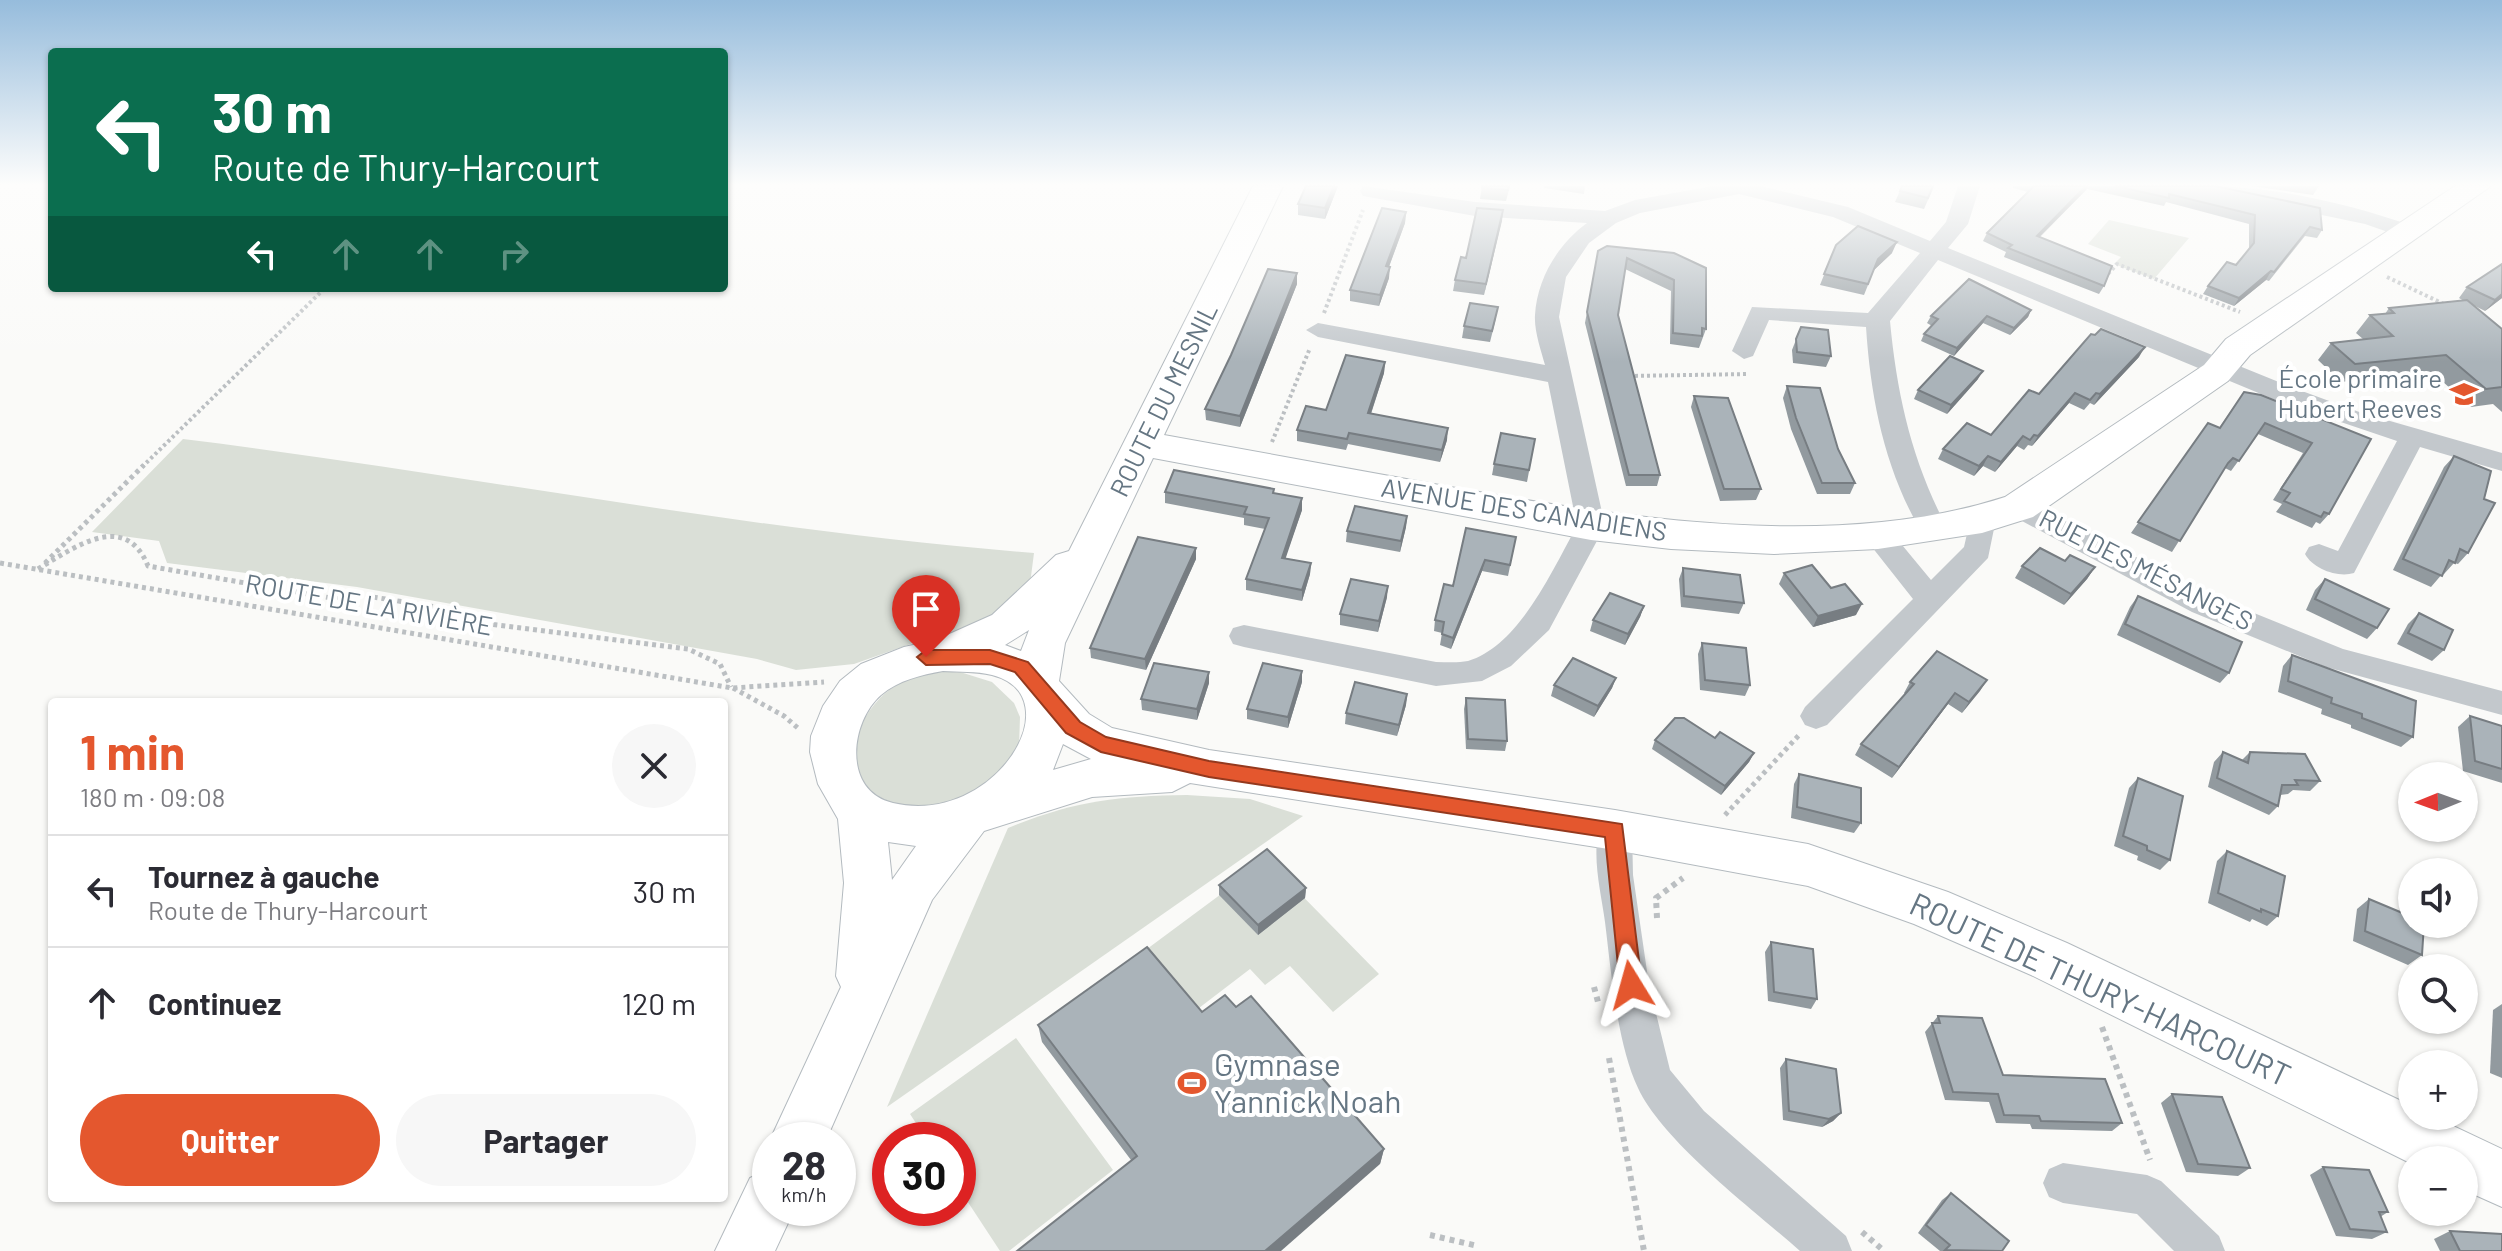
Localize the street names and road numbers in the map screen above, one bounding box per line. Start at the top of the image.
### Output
street label: ROUTE DU MESNIL [1102,298,1223,501]
street label: AVENUE DES CANADIENS [1379,471,1669,546]
street label: RUE DES MÉSANGES [2035,501,2259,636]
street label: ROUTE DE LA RIVIÈRE [243,567,495,641]
street label: ROUTE DE THURY-HARCOURT [1905,883,2297,1093]

